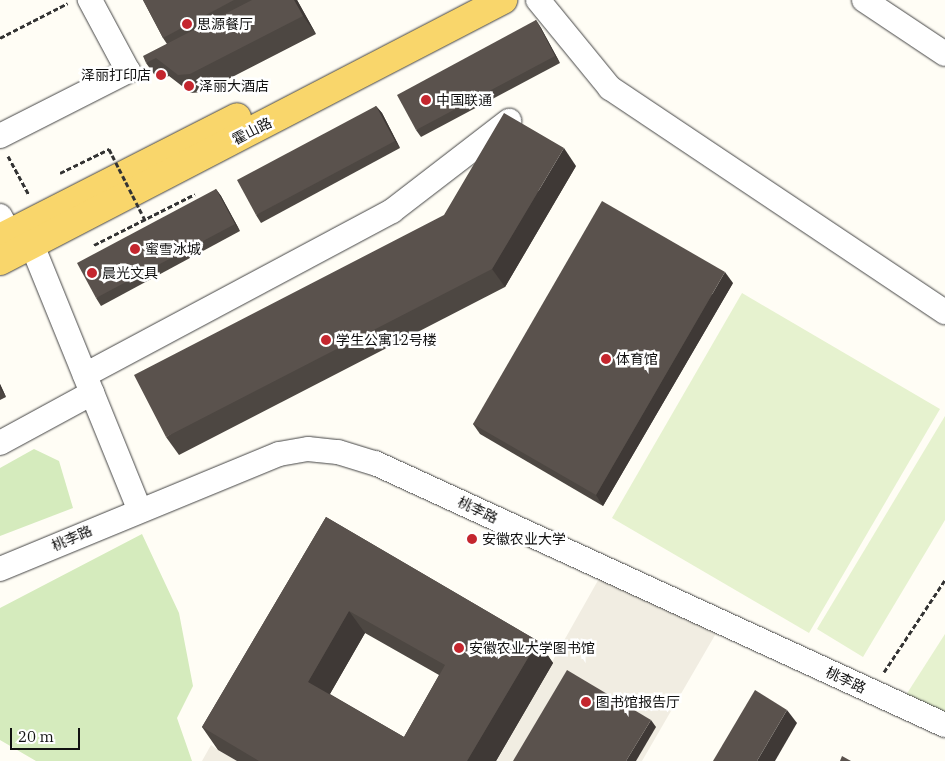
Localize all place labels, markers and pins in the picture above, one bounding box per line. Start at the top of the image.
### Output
place label: 思源餐厅 [197,16,253,32]
marker: 思源餐厅 [181,18,193,30]
place label: 泽丽打印店 [81,67,151,83]
marker: 泽丽打印店 [155,69,167,81]
place label: 泽丽大酒店 [199,78,269,94]
marker: 泽丽大酒店 [183,80,195,92]
place label: 中国联通 [436,92,492,108]
marker: 中国联通 [420,94,432,106]
place label: 蜜雪冰城 [145,241,201,257]
marker: 蜜雪冰城 [129,243,141,255]
place label: 晨光文具 [102,265,158,281]
marker: 晨光文具 [86,267,98,279]
place label: 学生公寓12号楼 [336,332,437,348]
marker: 学生公寓12号楼 [320,334,332,346]
place label: 体育馆 [616,351,658,367]
marker: 体育馆 [600,353,612,365]
place label: 安徽农业大学 [482,531,566,547]
marker: 安徽农业大学 [466,533,478,545]
place label: 安徽农业大学图书馆 [469,640,595,656]
marker: 安徽农业大学图书馆 [453,642,465,654]
place label: 图书馆报告厅 [596,694,680,710]
marker: 图书馆报告厅 [580,696,592,708]

